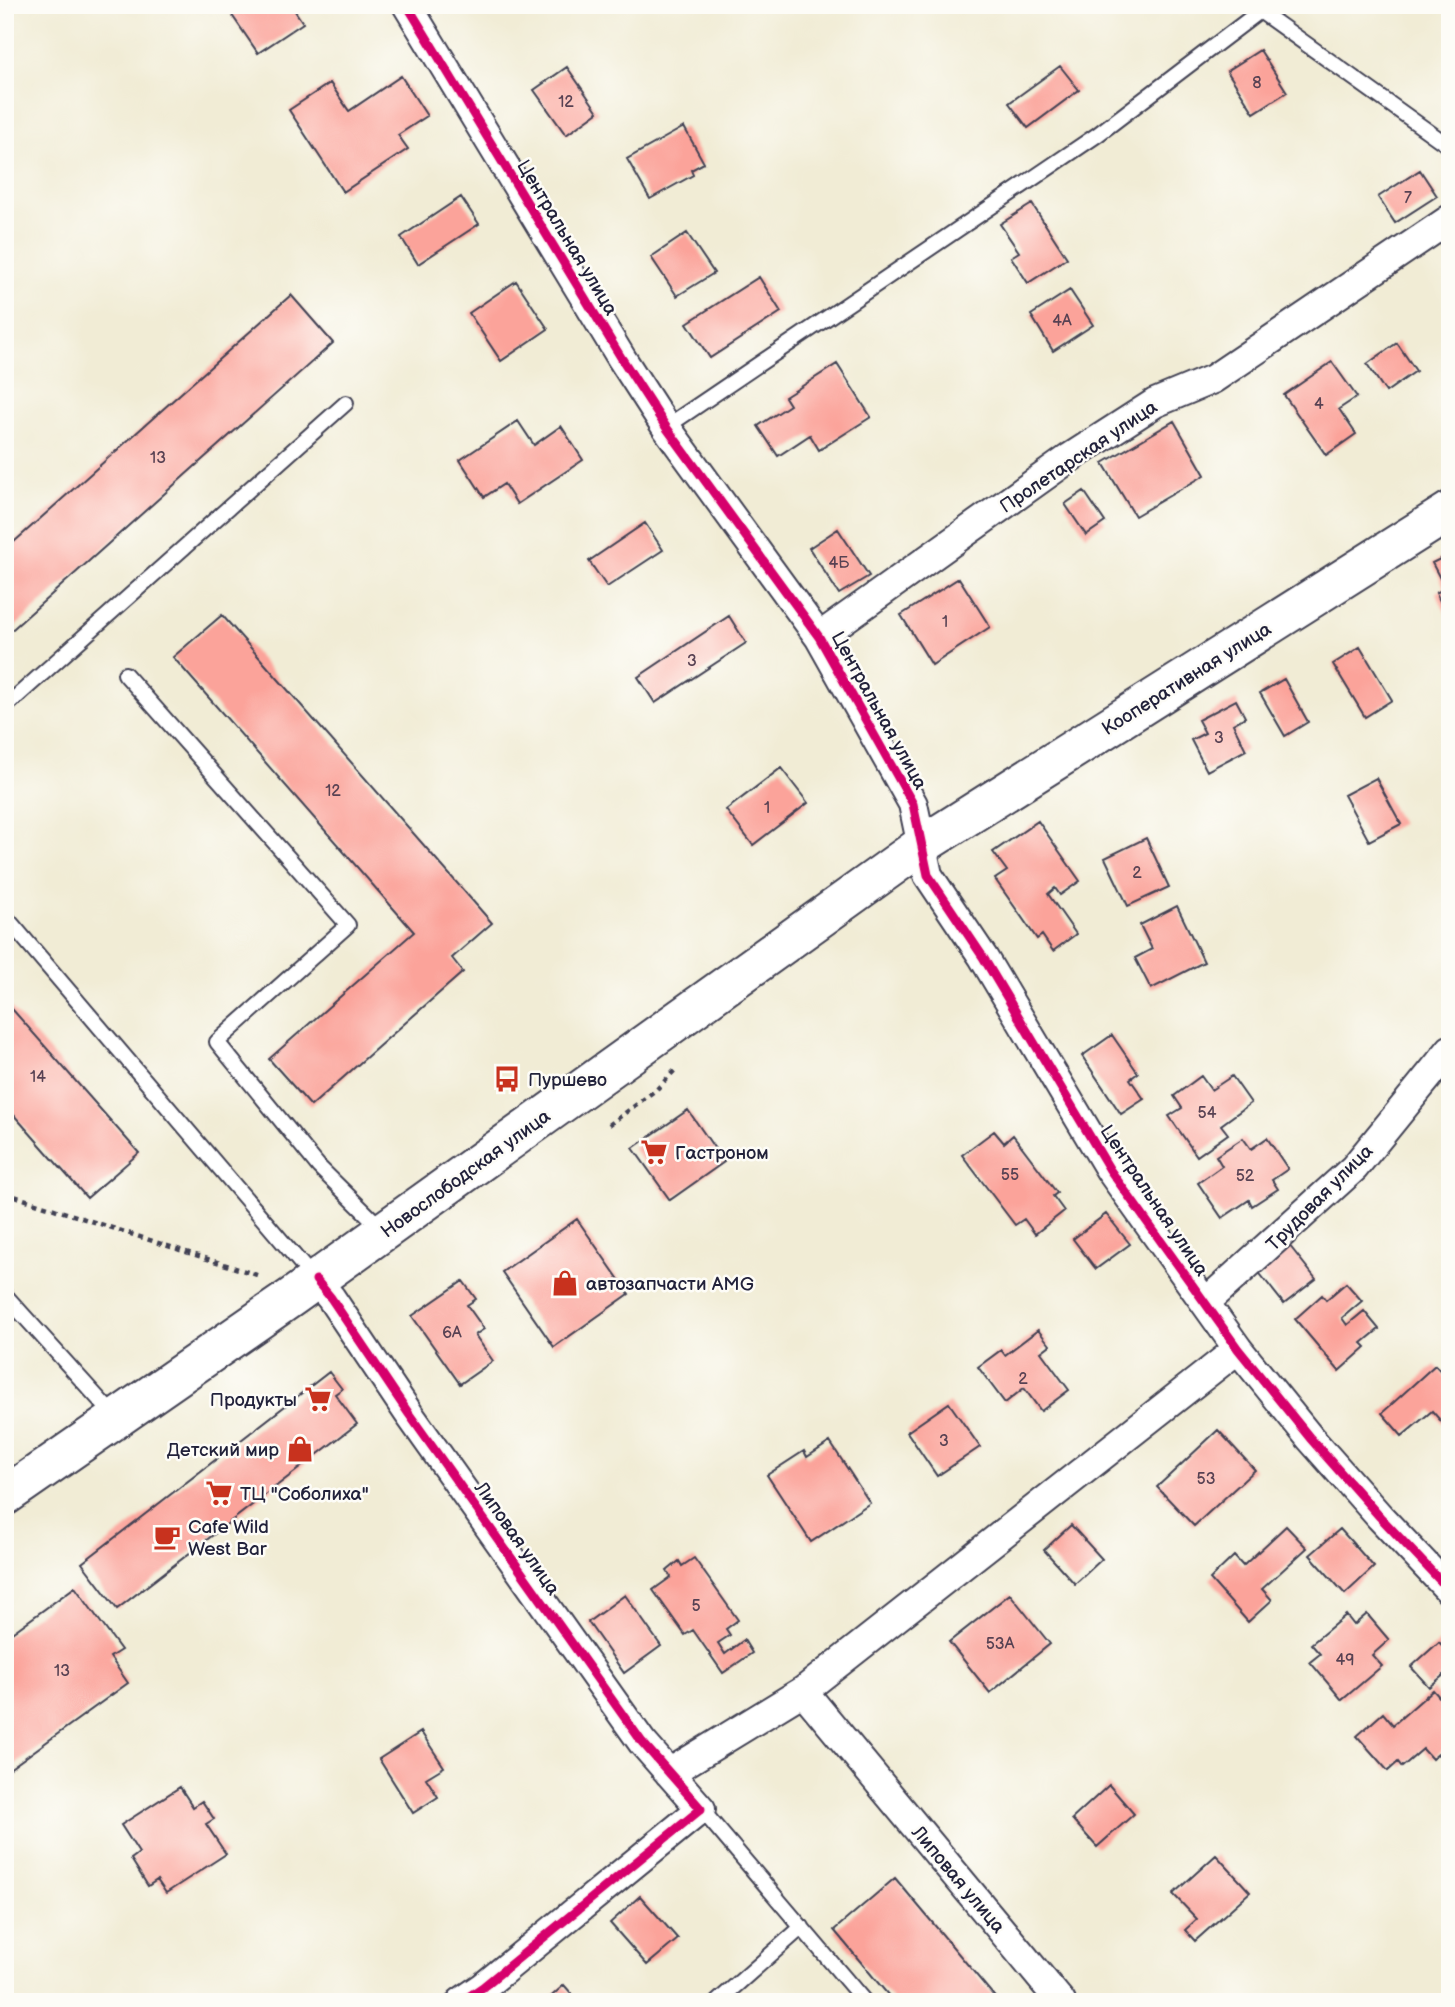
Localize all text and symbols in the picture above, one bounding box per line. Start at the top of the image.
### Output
house number: 8 [1252,74,1262,93]
house number: 12 [558,93,574,112]
street label: Центральная улица [511,156,622,320]
house number: 7 [1404,189,1412,208]
house number: 4А [1052,312,1072,331]
house number: 4 [1314,395,1324,414]
street label: Пролетарская улица [996,396,1162,519]
house number: 13 [150,449,166,468]
house number: 4Б [829,554,850,573]
house number: 1 [942,613,948,632]
street label: Кооперативная улица [1098,618,1276,741]
street label: Центральная улица [826,628,932,794]
house number: 3 [687,652,697,671]
house number: 3 [1214,729,1224,748]
house number: 12 [325,782,341,801]
house number: 1 [764,799,770,818]
house number: 2 [1132,864,1142,883]
bus stop icon: Пуршево [492,1064,522,1094]
house number: 14 [30,1068,46,1087]
place label: Пуршево [528,1069,607,1092]
house number: 54 [1198,1104,1217,1123]
street label: Новослободская улица [377,1105,555,1243]
street label: Центральная улица [1095,1121,1213,1281]
supermarket icon: Гастроном [639,1137,669,1167]
street label: Трудовая улица [1262,1140,1378,1256]
place label: Гастроном [675,1142,769,1165]
house number: 55 [1001,1166,1019,1185]
house number: 52 [1236,1167,1255,1186]
shop icon: автозапчасти AMG [550,1268,580,1298]
place label: автозапчасти AMG [586,1273,754,1296]
house number: 6А [442,1324,462,1343]
house number: 2 [1018,1370,1028,1389]
supermarket icon: Продукты [303,1384,333,1414]
place label: Продукты [210,1389,297,1412]
house number: 3 [939,1432,949,1451]
shop icon: Детский мир [285,1434,315,1464]
place label: Детский мир [167,1439,279,1462]
house number: 53 [1196,1470,1216,1489]
street label: Липовая улица [469,1477,564,1600]
supermarket icon: ТЦ "Соболиха" [204,1478,234,1508]
place label: ТЦ "Соболиха" [240,1483,369,1506]
place label: Cafe Wild West Bar [188,1516,269,1561]
cafe icon: Cafe Wild West Bar [152,1522,182,1552]
house number: 5 [691,1597,701,1616]
house number: 53А [986,1635,1015,1654]
house number: 49 [1335,1651,1355,1670]
house number: 13 [54,1662,70,1681]
street label: Липовая улица [906,1821,1009,1938]

